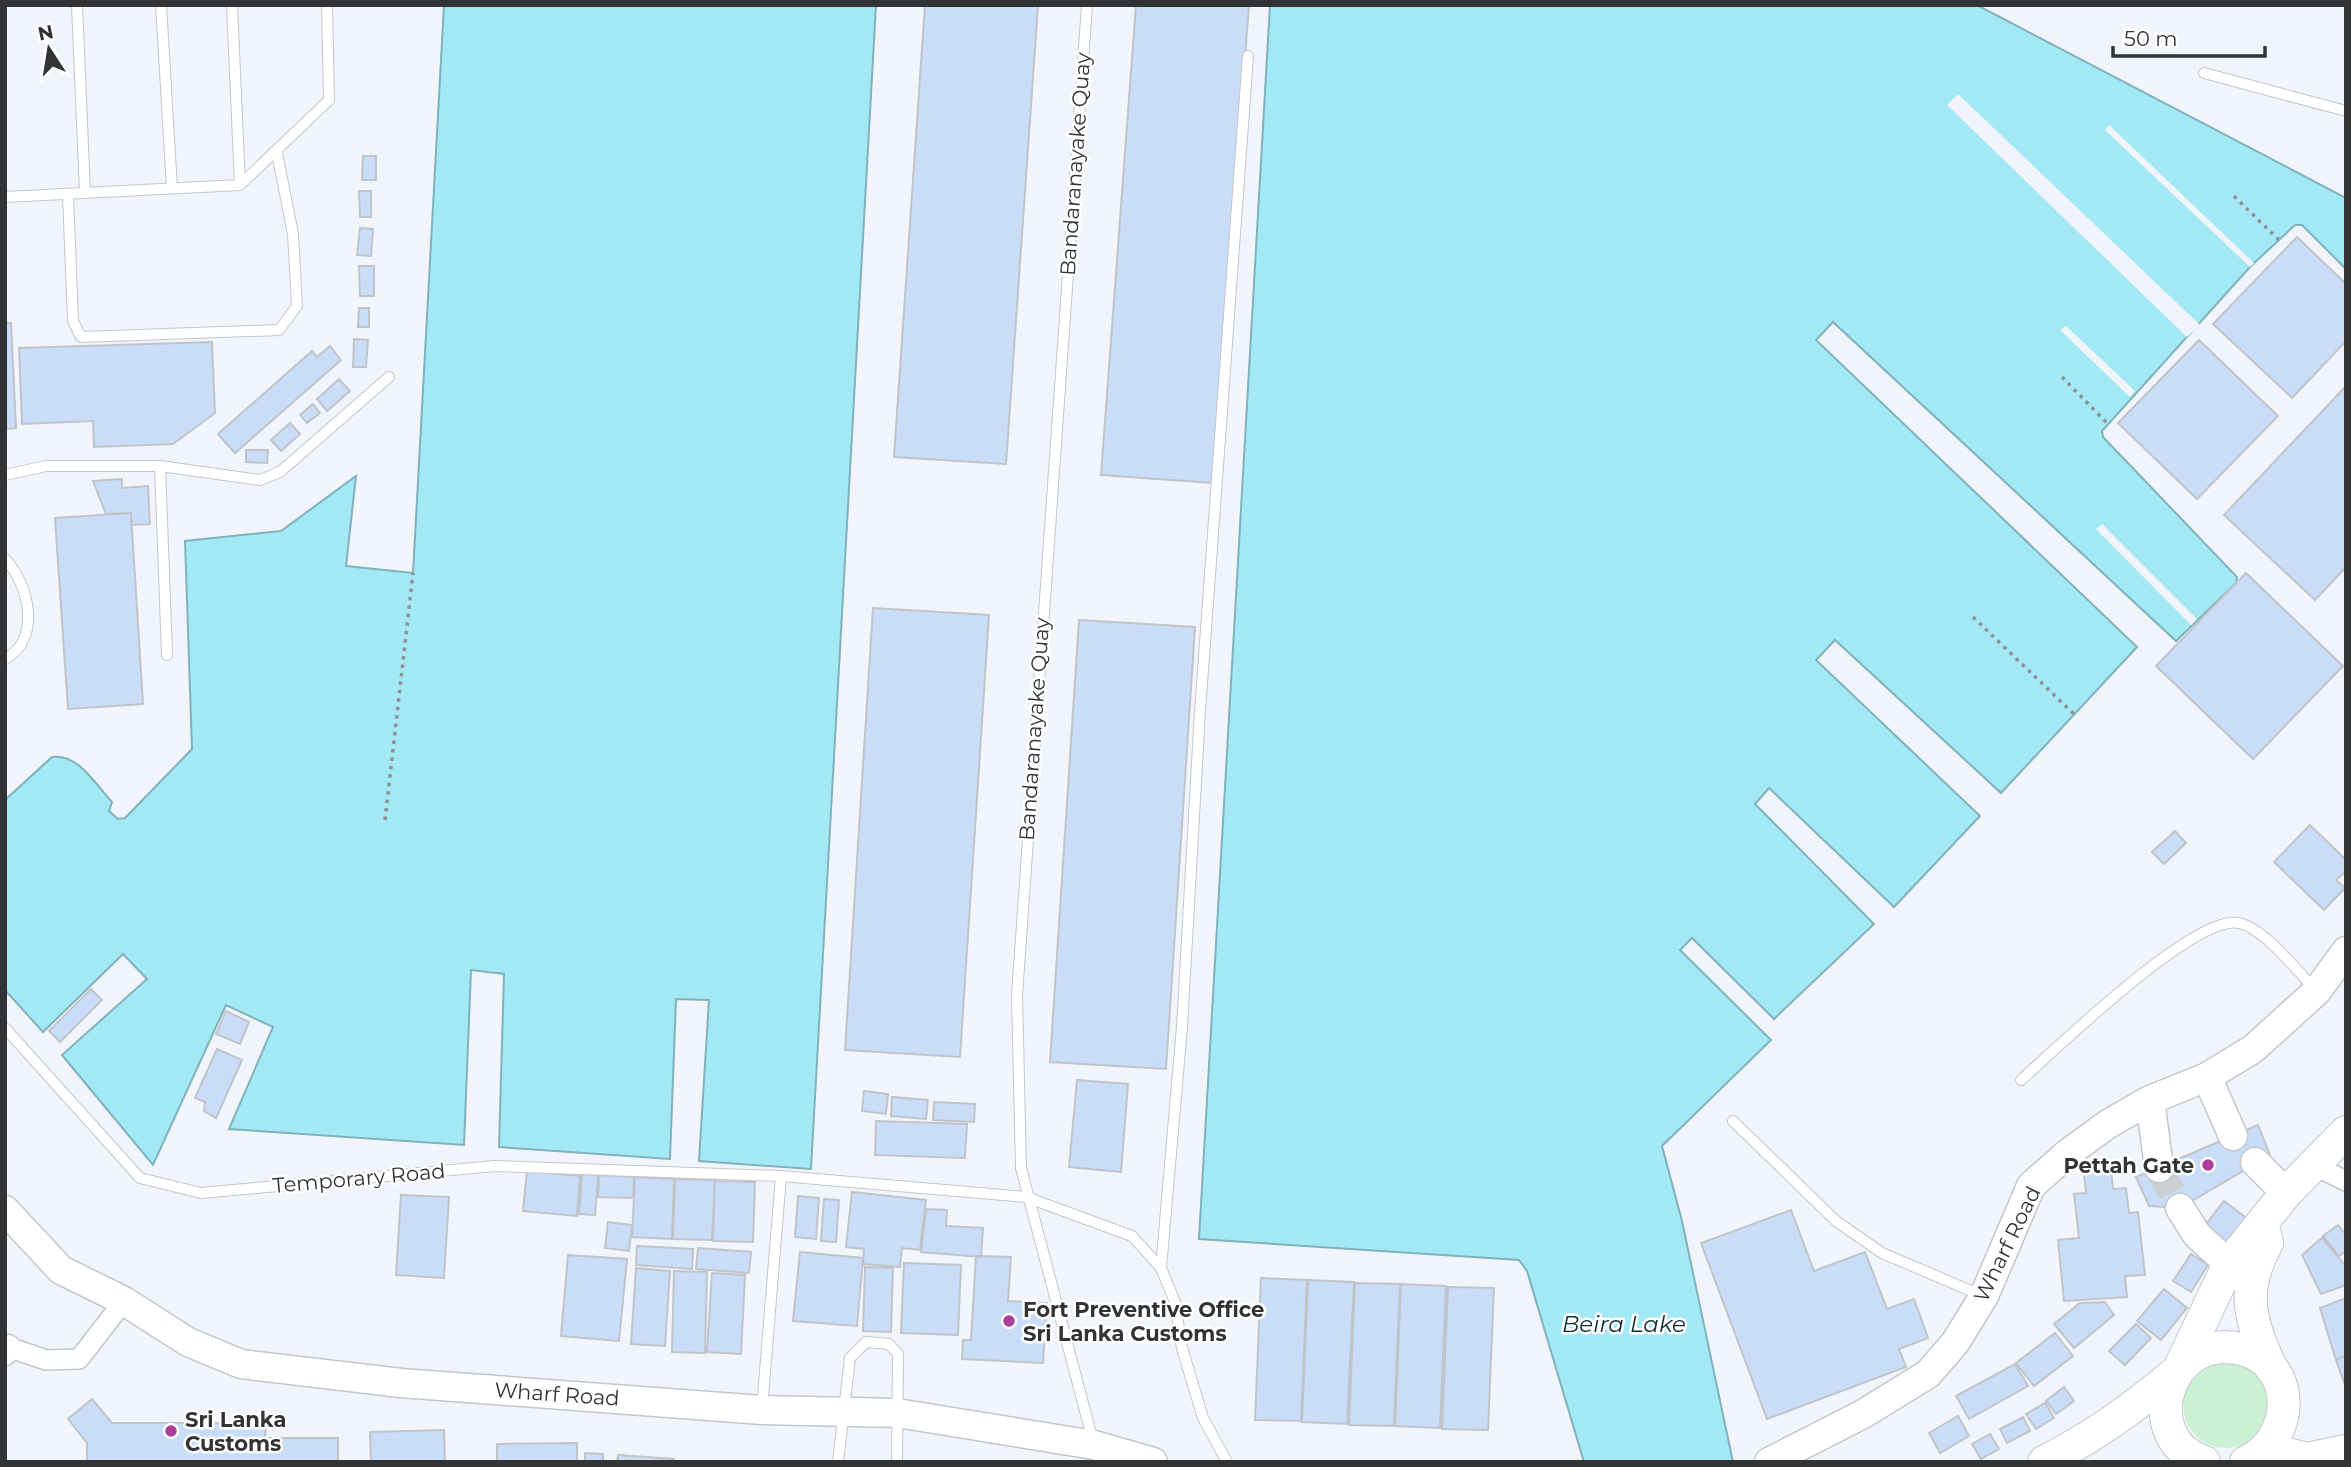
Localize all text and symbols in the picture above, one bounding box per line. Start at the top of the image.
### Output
north arrow [14,14,84,84]
scale bar [2113,14,2265,58]
text: N [36,20,55,46]
text: 50 m [2124,26,2178,51]
street label: Bandaranayake Quay [1055,51,1095,277]
street label: Bandaranayake Quay [1014,616,1054,842]
place label: Pettah Gate [2063,1153,2194,1178]
marker: Pettah Gate [2200,1157,2216,1173]
street label: Temporary Road [272,1158,446,1198]
street label: Wharf Road [1968,1182,2046,1306]
place label: Fort Preventive Office Sri Lanka Customs [1023,1297,1264,1346]
water label: Beira Lake [1562,1310,1686,1338]
marker: Fort Preventive Office Sri Lanka Customs [1001,1313,1017,1329]
street label: Wharf Road [494,1377,620,1411]
place label: Sri Lanka Customs [185,1407,286,1456]
marker: Sri Lanka Customs [163,1423,179,1439]

